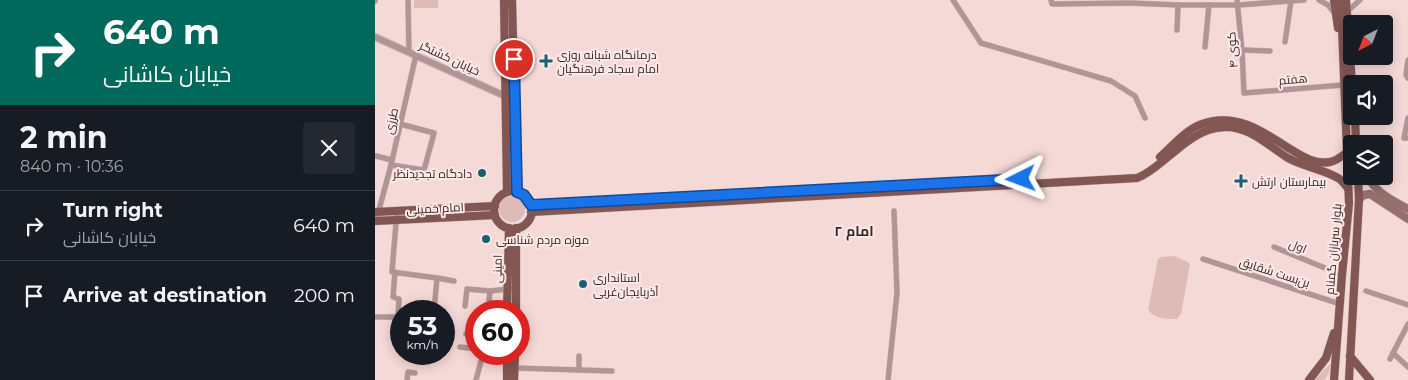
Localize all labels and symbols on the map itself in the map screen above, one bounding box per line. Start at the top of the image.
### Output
north arrow [1343,15,1393,65]
street label: کوی ۴ [1223,31,1241,69]
street label: خیابان کشتگر [416,37,483,79]
pin [493,38,535,80]
place label: درمانگاه شبانه روزی امام سجاد فرهنگیان [557,47,659,77]
marker: درمانگاه شبانه روزی امام سجاد فرهنگیان [539,54,553,68]
street label: هفتم [1278,70,1308,89]
street label: طرزی [381,106,401,136]
position arrow [994,152,1046,204]
place label: دادگاه تجدیدنظر [392,166,472,181]
marker: دادگاه تجدیدنظر [476,167,488,179]
marker: بیمارستان ارتش [1234,174,1248,188]
place label: بیمارستان ارتش [1252,174,1326,189]
street label: امام خمینی [406,199,464,218]
street label: بلوار سربازان گمنام [1322,203,1345,295]
district label: امام ۲ [834,222,874,241]
place label: موزه مردم شناسی [496,232,589,248]
marker: موزه مردم شناسی [480,233,492,245]
street label: اول [1287,236,1309,256]
street label: بن‌بست شقایق [1238,254,1312,290]
street label: امینی [489,255,505,283]
place label: استانداری آذربایجان‌غربی [593,270,659,299]
marker: استانداری آذربایجان‌غربی [577,278,589,290]
speed limit sign: 60 [465,300,530,365]

